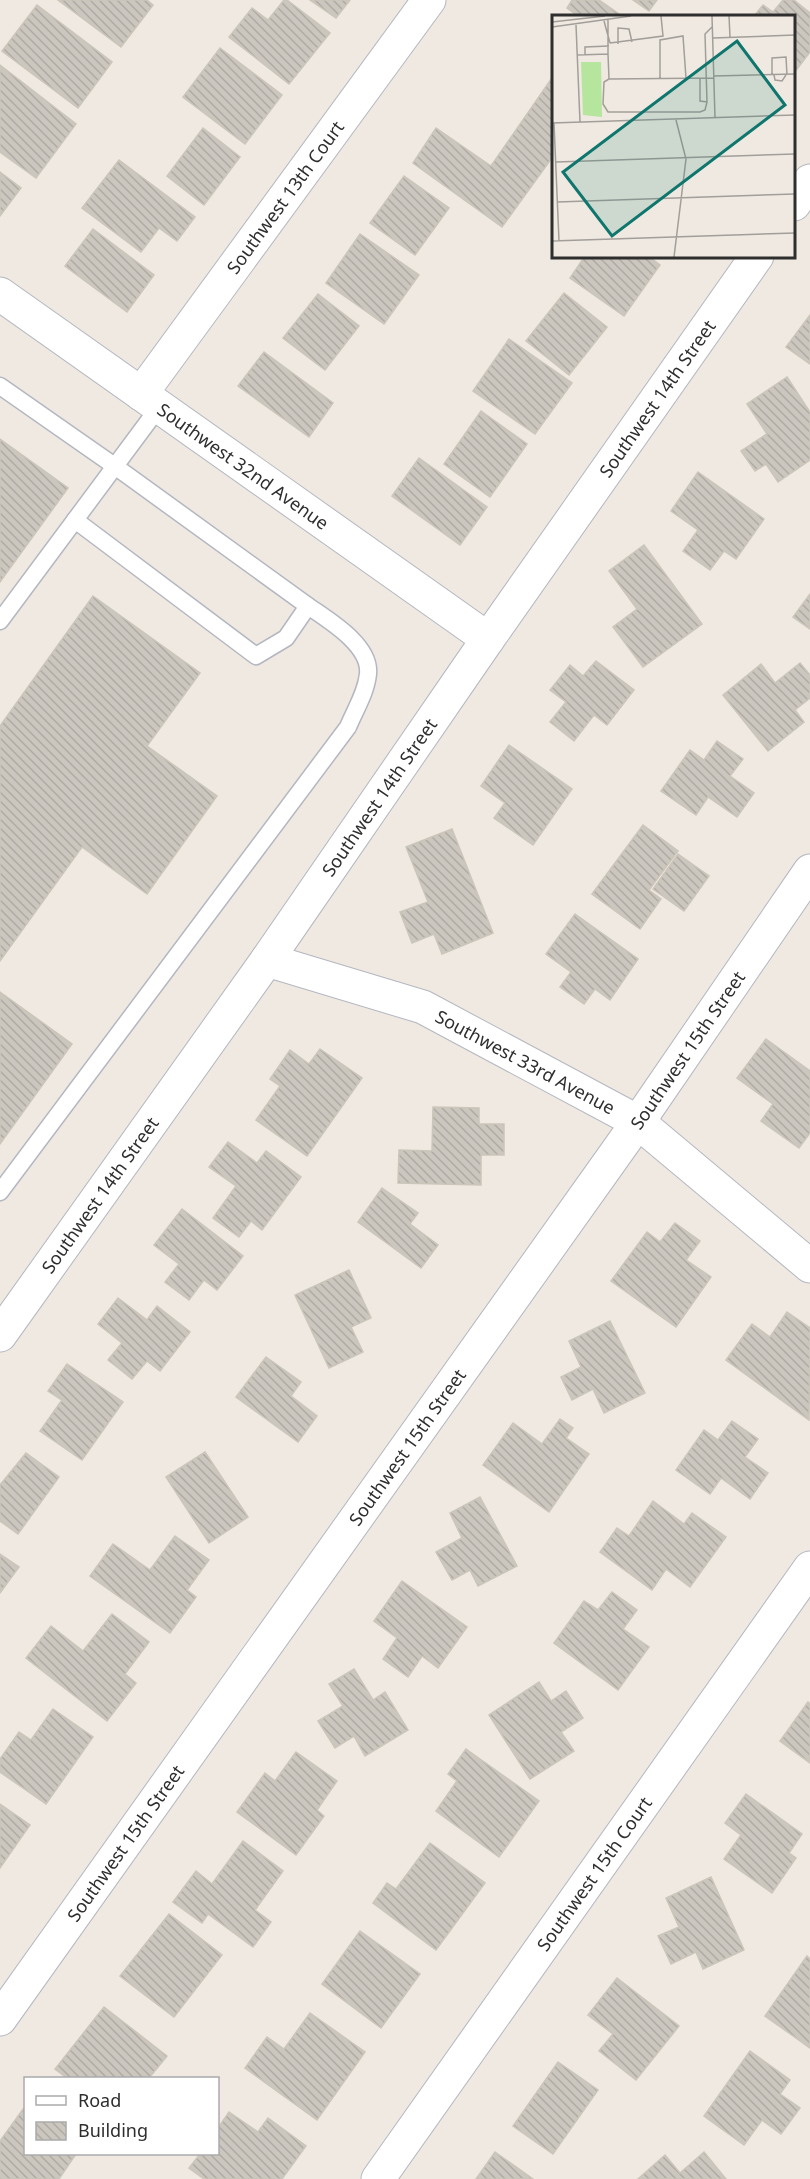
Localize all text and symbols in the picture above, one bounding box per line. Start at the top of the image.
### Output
inset map [552,15,795,258]
street label: Southwest 13th Court [221,115,349,278]
street label: Southwest 14th Street [593,315,721,482]
street label: Southwest 32nd Avenue [153,397,334,535]
street label: Southwest 14th Street [316,713,442,881]
street label: Southwest 15th Street [625,966,750,1134]
street label: Southwest 33rd Avenue [431,1004,619,1120]
street label: Southwest 14th Street [36,1111,164,1278]
street label: Southwest 15th Street [343,1363,471,1530]
street label: Southwest 15th Street [61,1759,189,1926]
street label: Southwest 15th Court [531,1791,657,1956]
legend [24,2077,219,2155]
text: Road [78,2088,121,2112]
text: Building [78,2118,148,2142]

